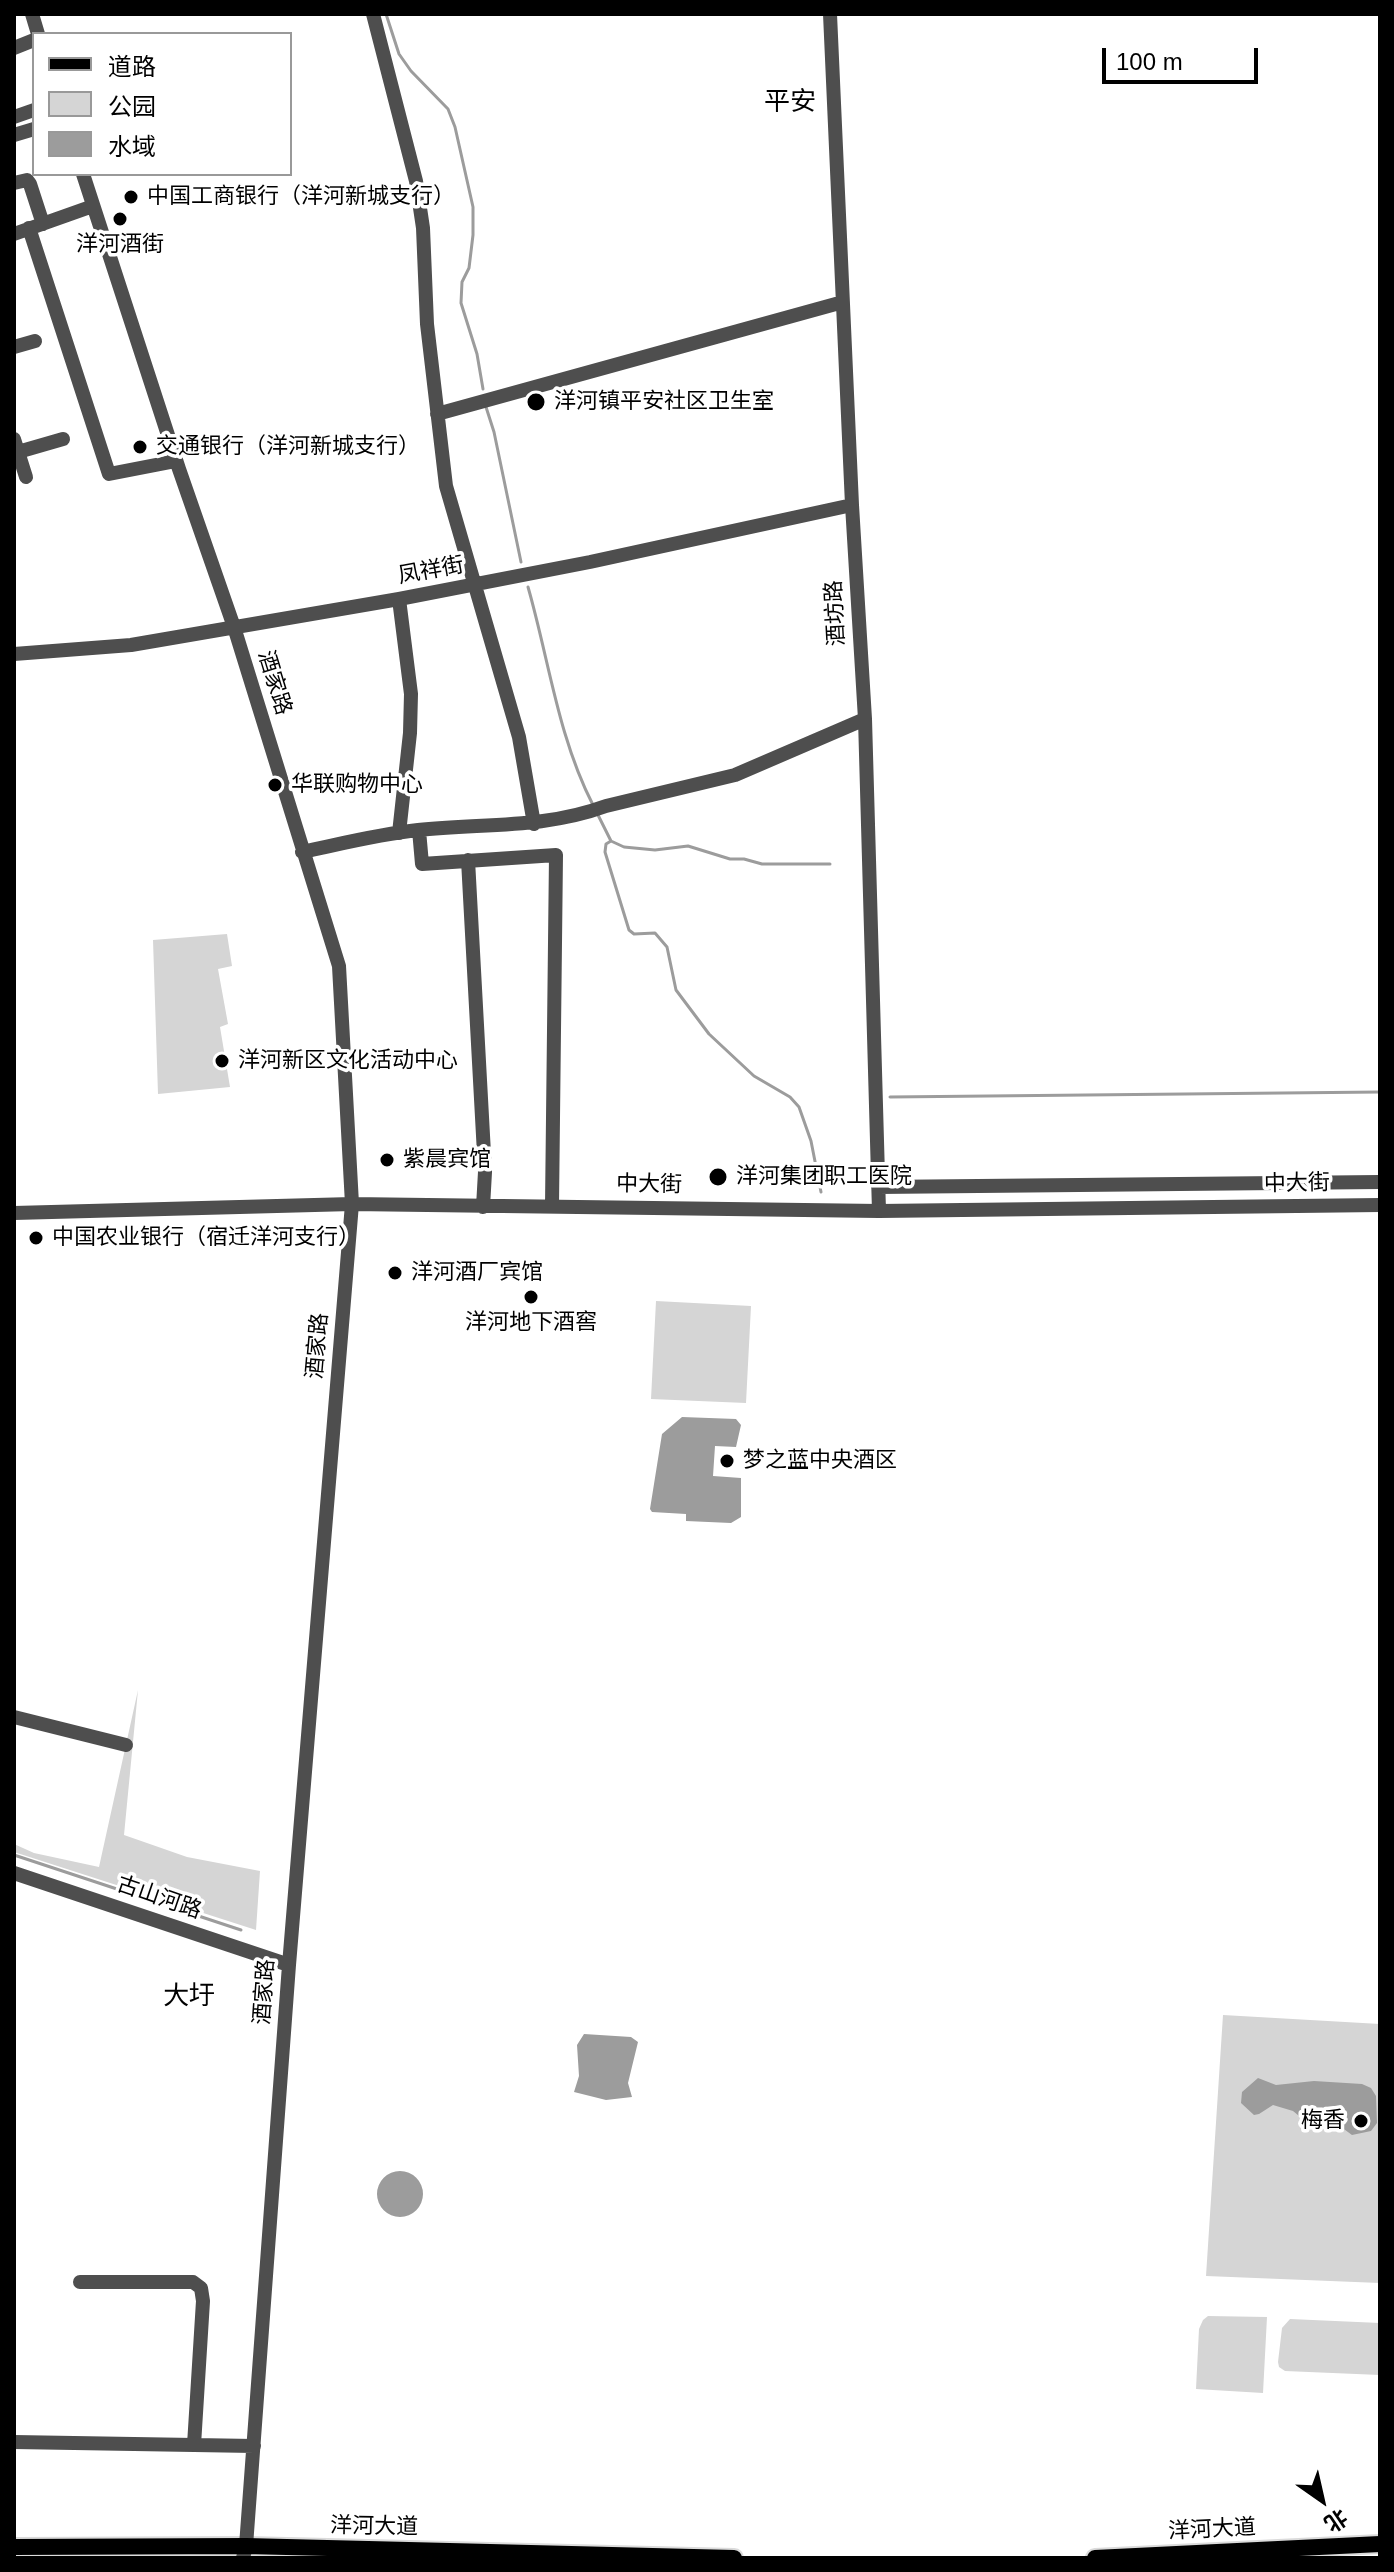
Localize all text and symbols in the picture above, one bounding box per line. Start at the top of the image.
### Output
legend [32,32,292,176]
scale bar [1106,32,1262,82]
text: 100 m [1116,48,1183,75]
text: 道路 [108,53,156,80]
district label: 平安 [764,87,816,119]
text: 公园 [108,93,156,120]
text: 水域 [108,133,156,160]
place label: 中国工商银行（洋河新城支行） [147,184,455,210]
marker: 中国工商银行（洋河新城支行） [122,188,140,206]
marker: 洋河酒街 [111,210,129,228]
place label: 洋河酒街 [76,232,164,258]
place label: 洋河镇平安社区卫生室 [554,389,774,415]
marker: 洋河镇平安社区卫生室 [525,391,547,413]
place label: 交通银行（洋河新城支行） [156,434,420,460]
marker: 交通银行（洋河新城支行） [131,438,149,456]
street label: 凤祥街 [396,552,466,590]
street label: 酒坊路 [821,579,851,647]
street label: 酒家路 [252,648,296,718]
place label: 华联购物中心 [291,772,423,798]
marker: 华联购物中心 [266,776,284,794]
place label: 洋河新区文化活动中心 [238,1048,458,1074]
marker: 洋河新区文化活动中心 [213,1052,231,1070]
place label: 紫晨宾馆 [403,1147,491,1173]
marker: 紫晨宾馆 [378,1151,396,1169]
place label: 洋河集团职工医院 [736,1164,912,1190]
marker: 洋河集团职工医院 [707,1166,729,1188]
street label: 中大街 [1264,1170,1330,1198]
street label: 中大街 [616,1171,682,1199]
place label: 中国农业银行（宿迁洋河支行） [52,1225,360,1251]
marker: 中国农业银行（宿迁洋河支行） [27,1229,45,1247]
place label: 洋河酒厂宾馆 [411,1260,543,1286]
marker: 洋河酒厂宾馆 [386,1264,404,1282]
marker: 洋河地下酒窖 [522,1288,540,1306]
place label: 洋河地下酒窖 [465,1310,597,1336]
street label: 酒家路 [302,1312,334,1380]
place label: 梦之蓝中央酒区 [743,1448,897,1474]
marker: 梦之蓝中央酒区 [718,1452,736,1470]
street label: 古山河路 [113,1871,205,1925]
street label: 酒家路 [250,1958,280,2026]
district label: 大圩 [163,1981,215,2013]
place label: 梅香 [1301,2108,1345,2134]
marker: 梅香 [1352,2112,1370,2130]
north arrow [1282,2460,1362,2540]
text: 北 [1320,2504,1352,2537]
street label: 洋河大道 [330,2513,418,2541]
street label: 洋河大道 [1167,2515,1257,2545]

